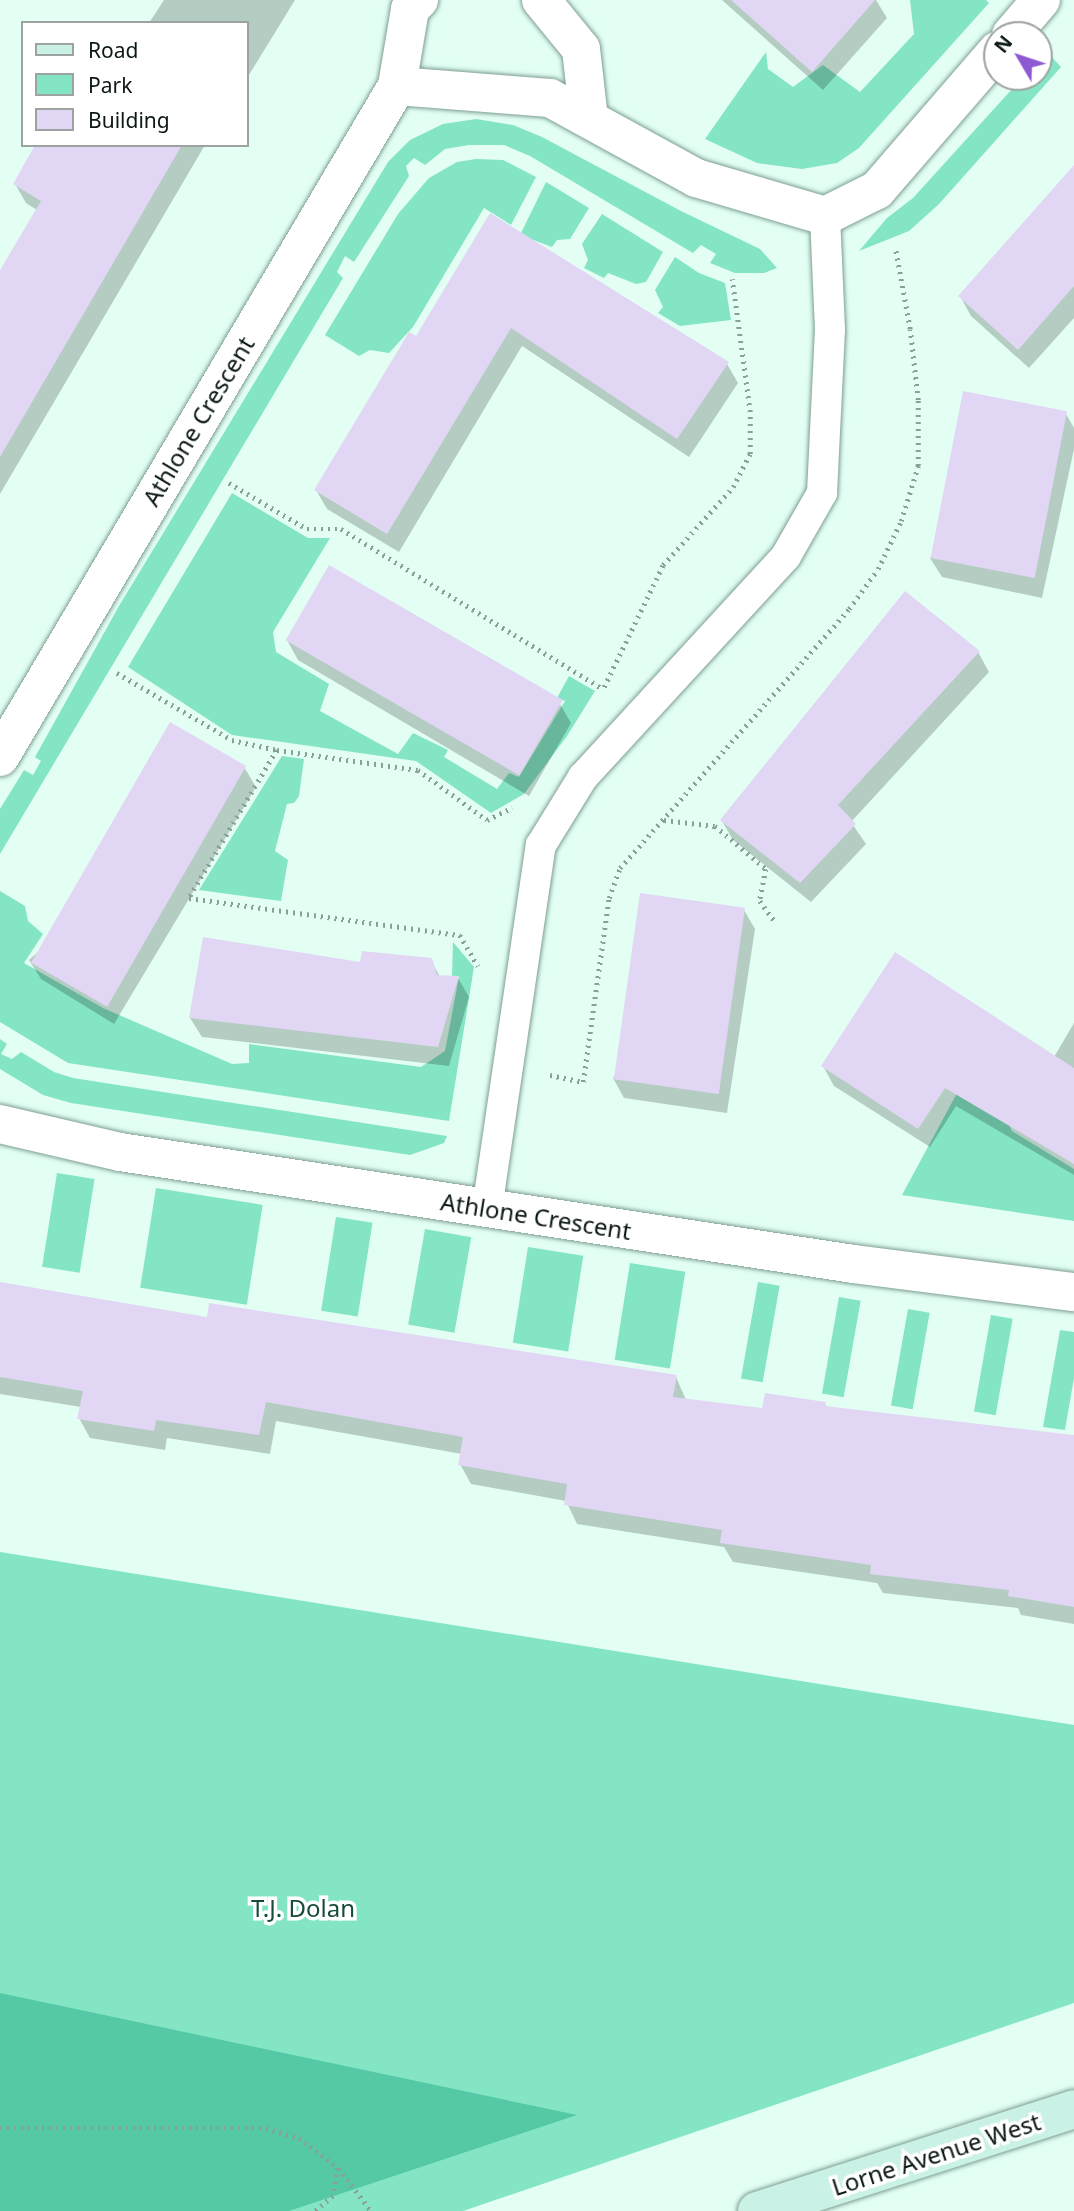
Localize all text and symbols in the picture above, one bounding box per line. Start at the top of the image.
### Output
legend [21,21,248,147]
north arrow [983,21,1053,91]
text: N [988,30,1018,58]
text: Road [88,36,138,64]
text: Park [88,71,132,99]
text: Building [88,106,170,134]
street label: Athlone Crescent [136,331,260,511]
street label: Athlone Crescent [439,1187,633,1245]
park label: T.J. Dolan [251,1894,355,1922]
street label: Lorne Avenue West [828,2107,1044,2201]

